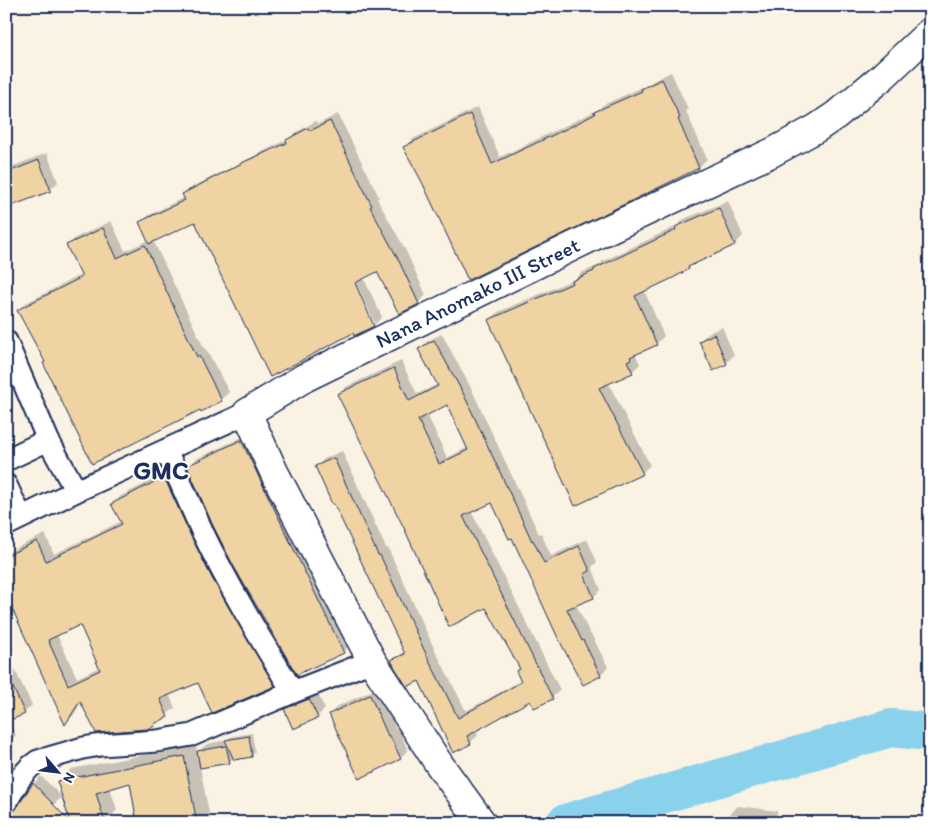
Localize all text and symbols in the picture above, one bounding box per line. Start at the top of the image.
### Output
street label: Nana Anomako III Street [372,232,584,353]
district label: GMC [133,454,189,486]
north arrow [32,746,82,796]
text: N [59,770,79,786]

